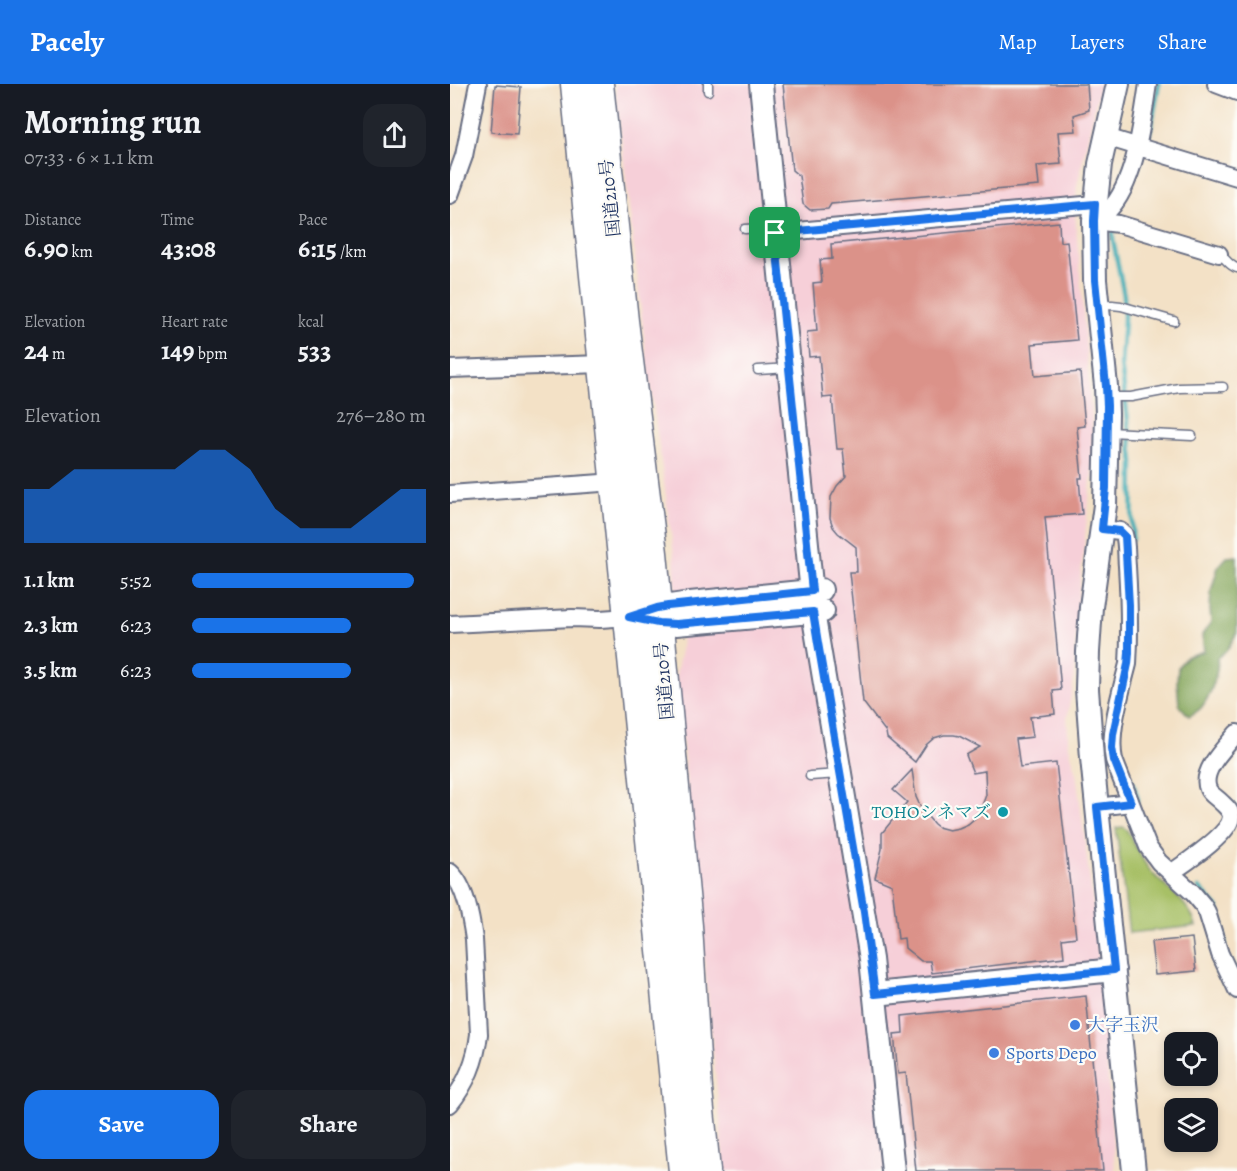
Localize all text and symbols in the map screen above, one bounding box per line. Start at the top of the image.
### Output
text: Pacely [30,23,104,61]
text: Map [998,28,1037,56]
text: Layers [1070,28,1125,56]
text: Share [1158,28,1207,56]
text: Morning run [24,99,201,144]
button: share [363,104,426,167]
text: 07:33 · 6 × 1.1 km [24,144,154,171]
street label: 国道210号 [594,158,626,238]
pin [749,207,800,258]
text: Distance [24,209,81,231]
text: Time [161,209,194,231]
text: Pace [298,209,328,231]
icon: arrive [758,216,791,249]
text: 6.90 [24,231,68,266]
text: 43:08 [161,231,216,266]
text: 6:15 [298,231,337,266]
text: km [68,241,93,263]
text: /km [337,241,366,263]
text: Elevation [24,311,85,333]
text: Heart rate [161,311,228,333]
text: kcal [298,311,324,333]
text: 24 [24,333,49,368]
text: 149 [161,333,195,368]
text: 533 [298,333,331,368]
text: m [49,343,65,365]
text: bpm [195,343,228,365]
text: Elevation [24,402,101,429]
text: 276–280 m [336,402,426,429]
text: 1.1 km [24,567,74,594]
text: 5:52 [120,567,151,594]
text: 2.3 km [24,612,78,639]
text: 6:23 [120,612,152,639]
street label: 国道210号 [649,641,679,721]
text: 3.5 km [24,657,77,684]
text: 6:23 [120,657,152,684]
place label: TOHOシネマズ [871,800,991,824]
marker: TOHOシネマズ [996,805,1010,819]
place label: 大字玉沢 [1087,1013,1159,1037]
marker: 大字玉沢 [1068,1018,1082,1032]
map controls [1164,1032,1218,1152]
button: locate [1164,1032,1218,1086]
place label: Sports Depo [1006,1041,1097,1065]
marker: Sports Depo [987,1046,1001,1060]
button: Save [24,1090,219,1159]
button: Share [231,1090,426,1159]
button: layers [1164,1098,1218,1152]

